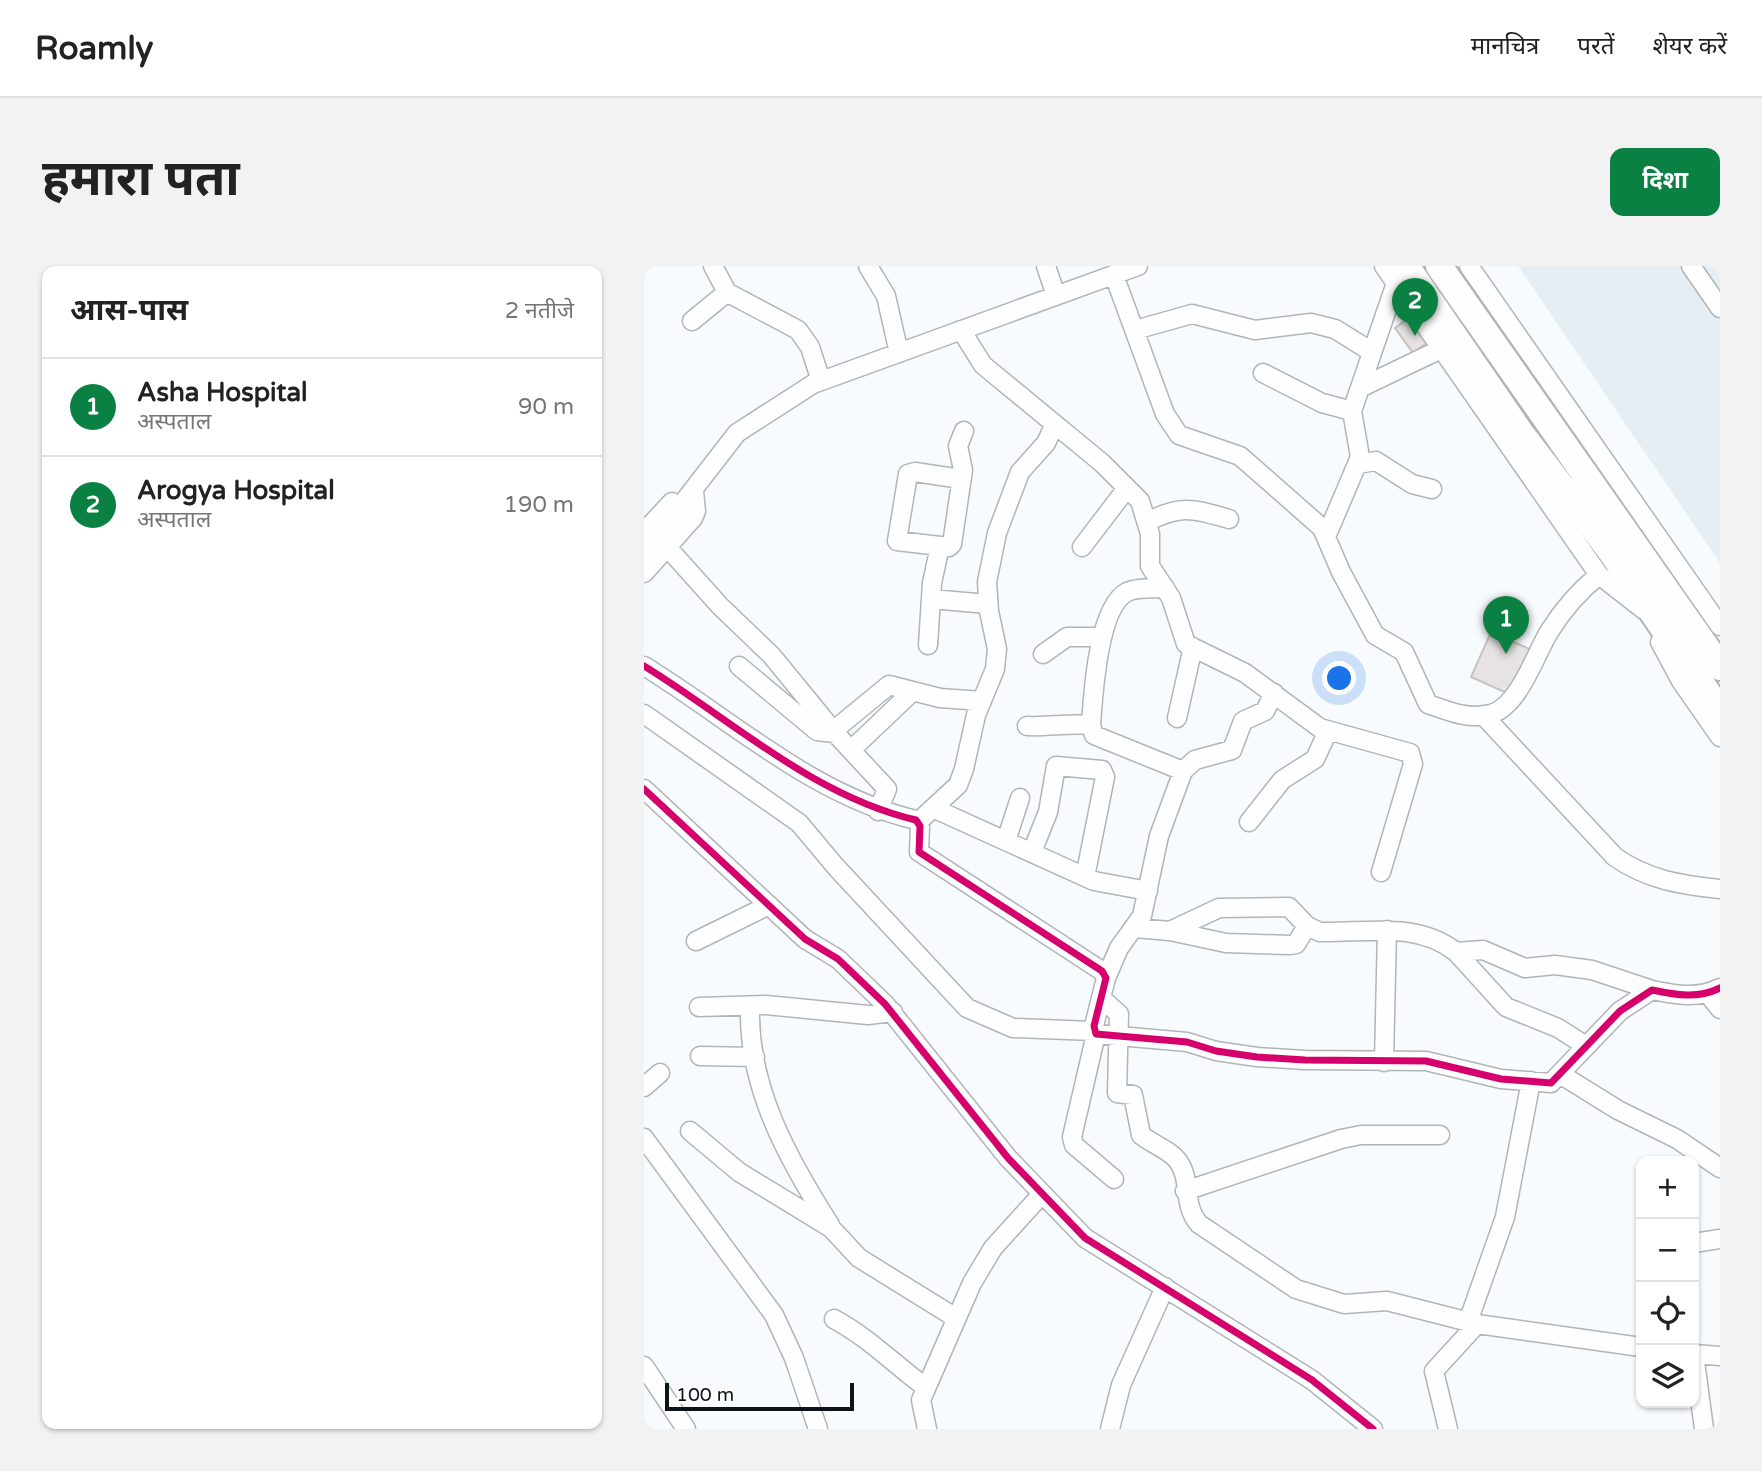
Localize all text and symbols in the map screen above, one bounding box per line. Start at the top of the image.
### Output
text: Roamly [35,29,153,68]
text: मानचित्र [1471,32,1539,61]
text: परतें [1577,32,1614,61]
text: शेयर करें [1652,32,1727,61]
button: दिशा [1610,148,1720,216]
text: हमारा पता [42,150,240,209]
pin: 2 [1392,278,1438,336]
text: आस-पास [70,292,188,329]
text: 2 नतीजे [505,297,574,325]
text: Asha Hospital [137,377,308,408]
text: 1 [86,393,100,421]
text: 90 m [518,393,574,421]
text: अस्पताल [137,408,211,436]
text: Arogya Hospital [137,475,335,506]
text: 2 [86,491,100,519]
text: 190 m [504,491,574,519]
text: अस्पताल [137,506,211,534]
pin: 1 [1483,596,1529,654]
your location [1322,661,1356,695]
map controls [1636,1156,1699,1408]
button: + [1636,1156,1699,1219]
button: − [1636,1219,1699,1282]
button: locate [1636,1282,1699,1345]
button: layers [1636,1345,1699,1408]
scale bar [665,1380,854,1412]
text: 100 m [676,1384,734,1406]

